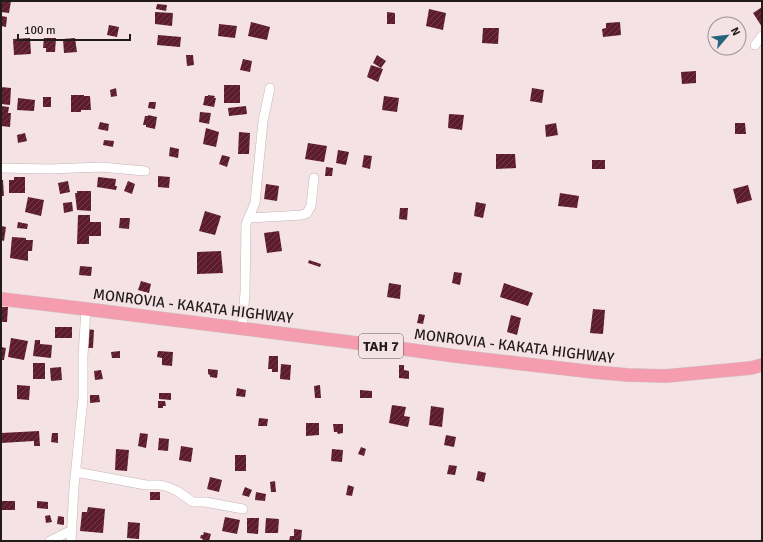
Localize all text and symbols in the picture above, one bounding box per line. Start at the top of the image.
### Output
scale bar [18,16,130,42]
north arrow [707,16,747,56]
text: 100 m [24,23,56,38]
text: N [728,25,743,38]
street label: MONROVIA - KAKATA HIGHWAY [92,285,295,327]
street label: MONROVIA - KAKATA HIGHWAY [413,325,616,367]
road number: TAH 7 [359,334,403,358]

